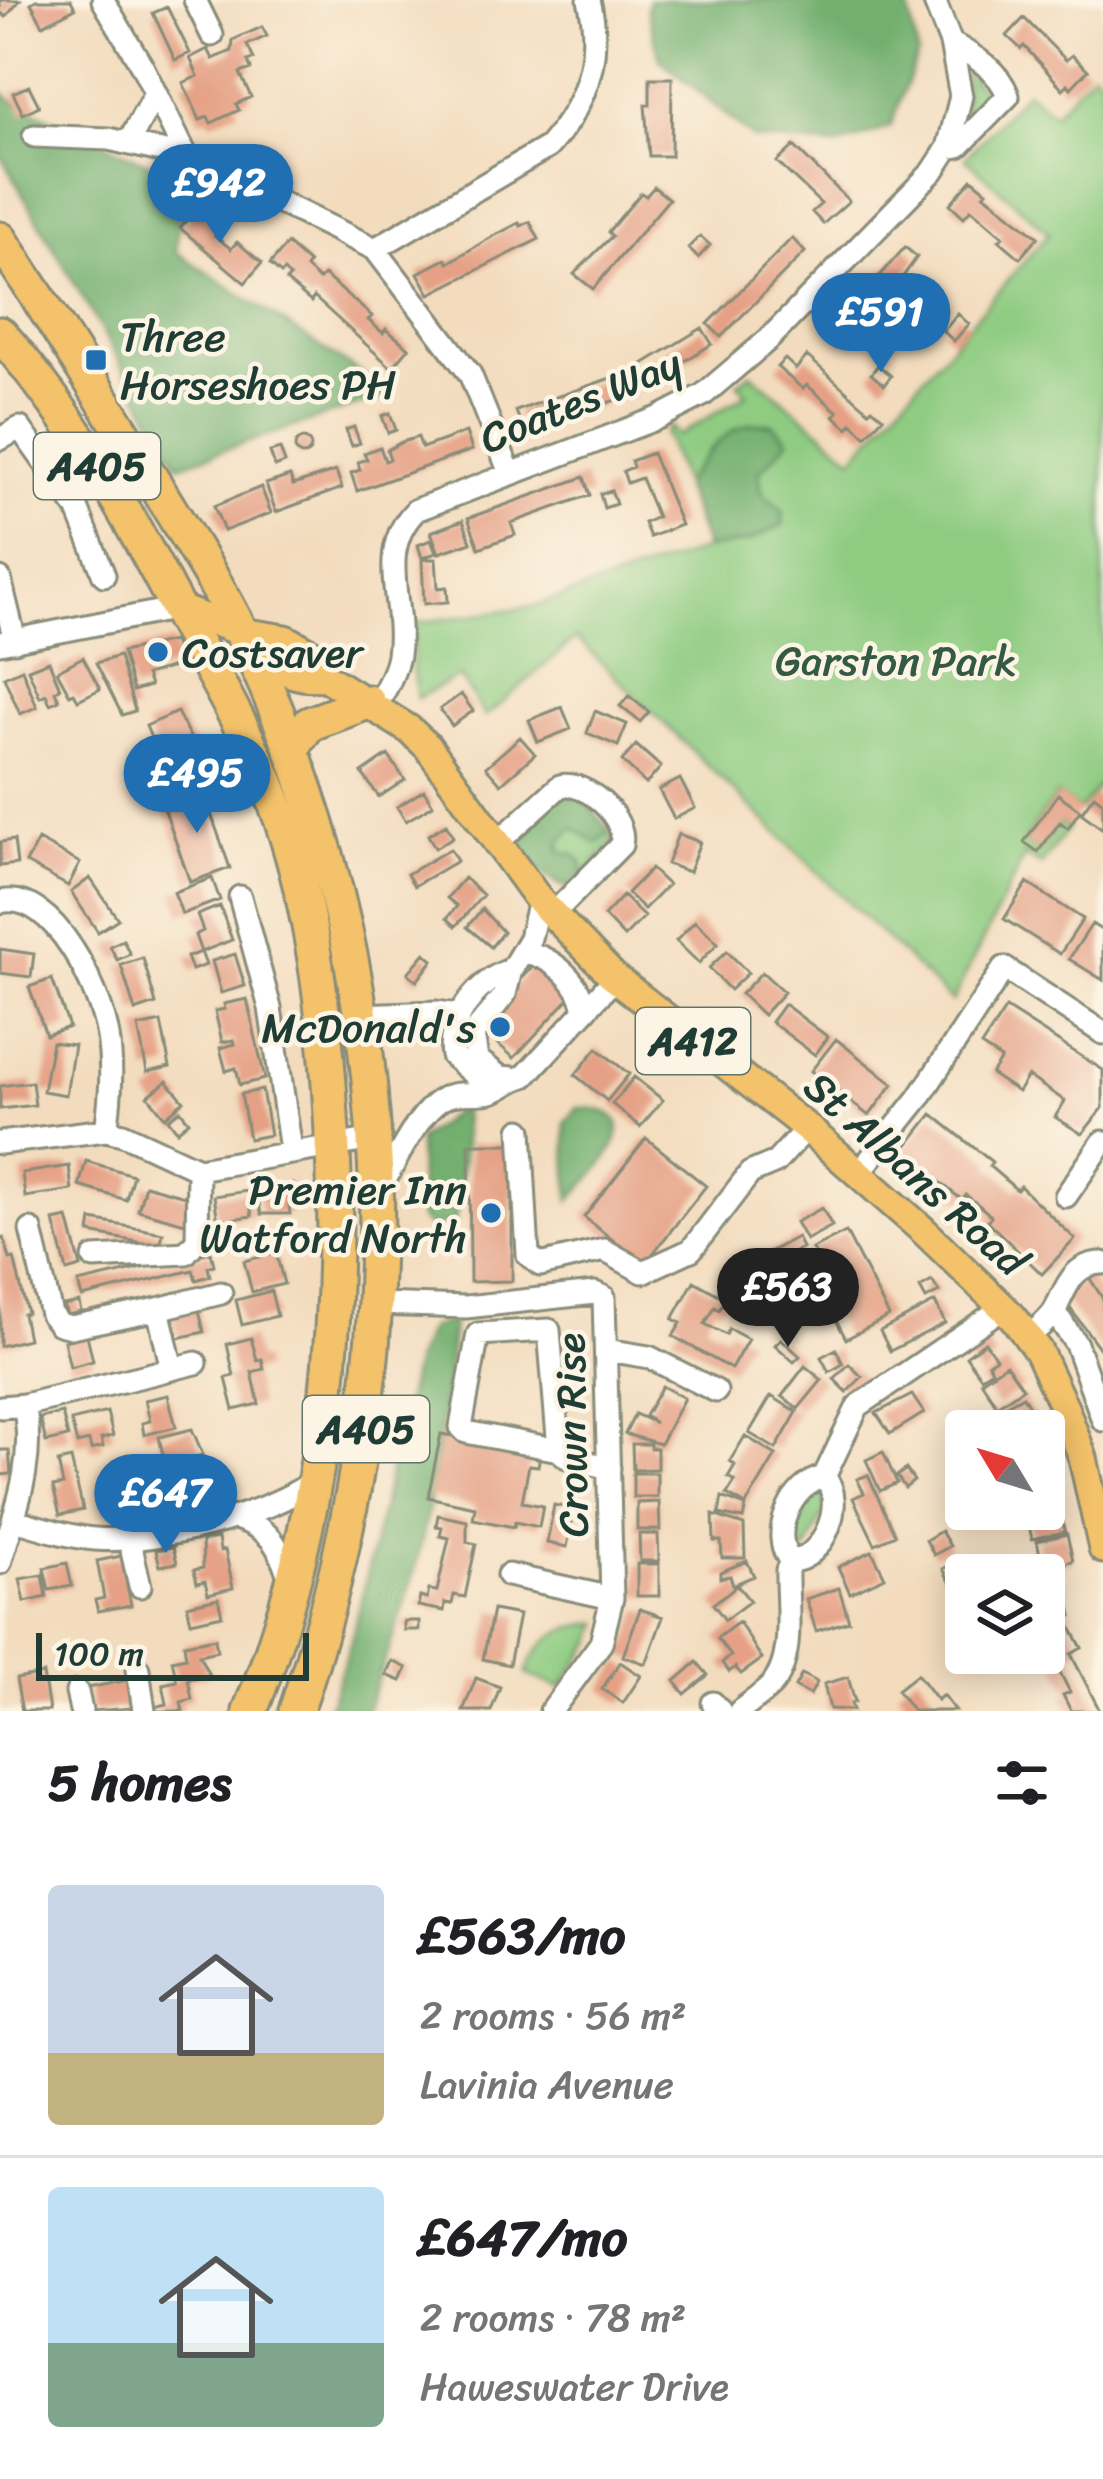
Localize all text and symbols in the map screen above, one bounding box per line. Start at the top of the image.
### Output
pin: £942 [149,144,291,246]
text: £942 [174,148,266,217]
pin: £591 [810,273,952,375]
text: £591 [838,277,924,346]
place label: Three Horseshoes PH [120,300,397,422]
street label: Coates Way [468,327,693,475]
marker: Three Horseshoes PH [83,347,109,373]
road number: A405 [34,433,160,499]
place label: Costsaver [182,616,365,690]
park label: Garston Park [775,624,1017,698]
marker: Costsaver [145,639,171,665]
pin: £495 [126,734,268,836]
text: £495 [151,738,243,807]
place label: McDonald's [261,991,477,1065]
road number: A412 [636,1008,750,1074]
marker: McDonald's [487,1014,513,1040]
street label: St Albans Road [786,1052,1047,1297]
place label: Premier Inn Watford North [199,1153,467,1275]
marker: Premier Inn Watford North [478,1200,504,1226]
pin: £563 [717,1248,859,1350]
text: £563 [744,1252,832,1321]
street label: Crown Rise [533,1332,611,1538]
road number: A405 [303,1396,429,1462]
north arrow [945,1410,1065,1530]
map controls [945,1410,1065,1674]
pin: £647 [95,1454,237,1556]
text: £647 [121,1458,211,1527]
button: layers [945,1554,1065,1674]
text: 100 m [54,1625,144,1683]
scale bar [36,1627,309,1680]
text: 5 homes [48,1738,231,1828]
icon: filters [989,1750,1055,1816]
text: £563/mo [420,1891,626,1981]
icon: home [144,1933,288,2077]
text: 2 rooms · 56 m² [420,1981,686,2050]
text: Lavinia Avenue [420,2050,674,2119]
text: £647/mo [420,2193,627,2283]
icon: home [144,2235,288,2379]
text: 2 rooms · 78 m² [420,2283,686,2352]
text: Haweswater Drive [420,2352,729,2421]

